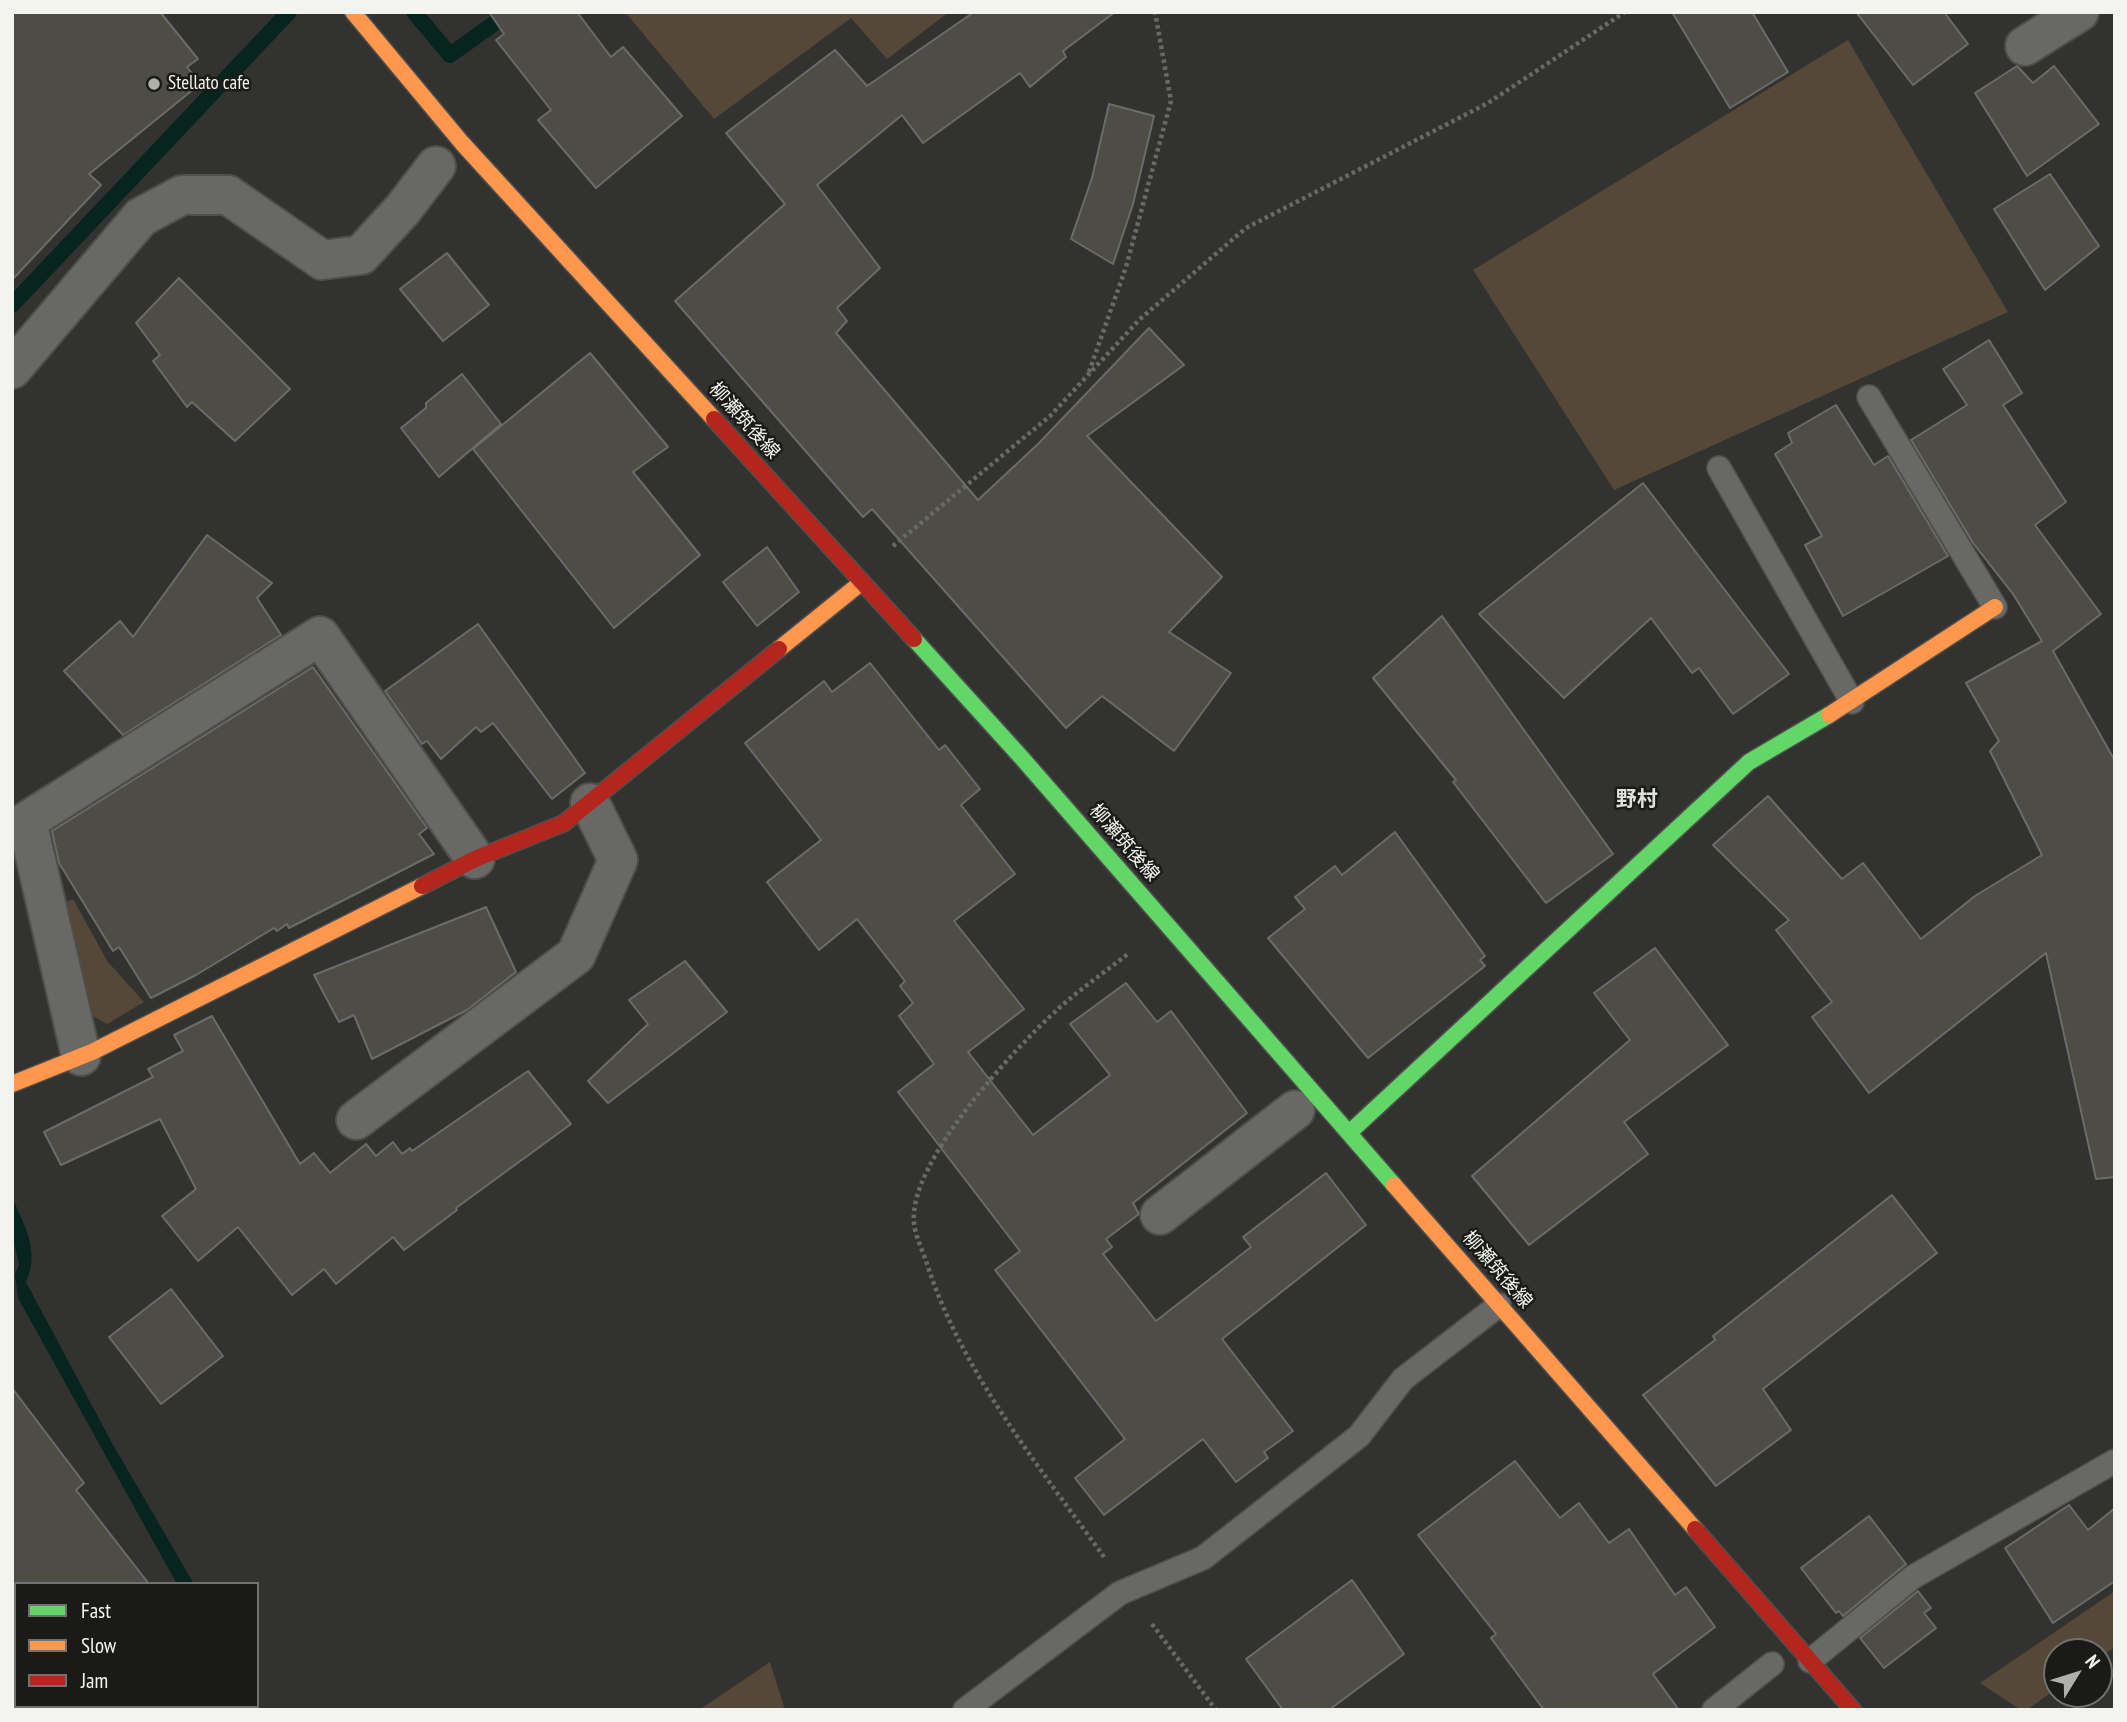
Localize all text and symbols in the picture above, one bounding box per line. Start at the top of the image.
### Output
place label: Stellato cafe [168,73,250,95]
marker: Stellato cafe [146,76,162,92]
street label: 柳瀬筑後線 [704,378,784,464]
district label: 野村 [1616,787,1658,813]
street label: 柳瀬筑後線 [1084,800,1164,886]
street label: 柳瀬筑後線 [1457,1227,1537,1313]
legend [14,1582,259,1708]
text: Fast [81,1597,111,1624]
text: Slow [81,1632,116,1659]
north arrow [2043,1638,2113,1708]
text: N [2080,1650,2106,1673]
text: Jam [81,1667,108,1694]

